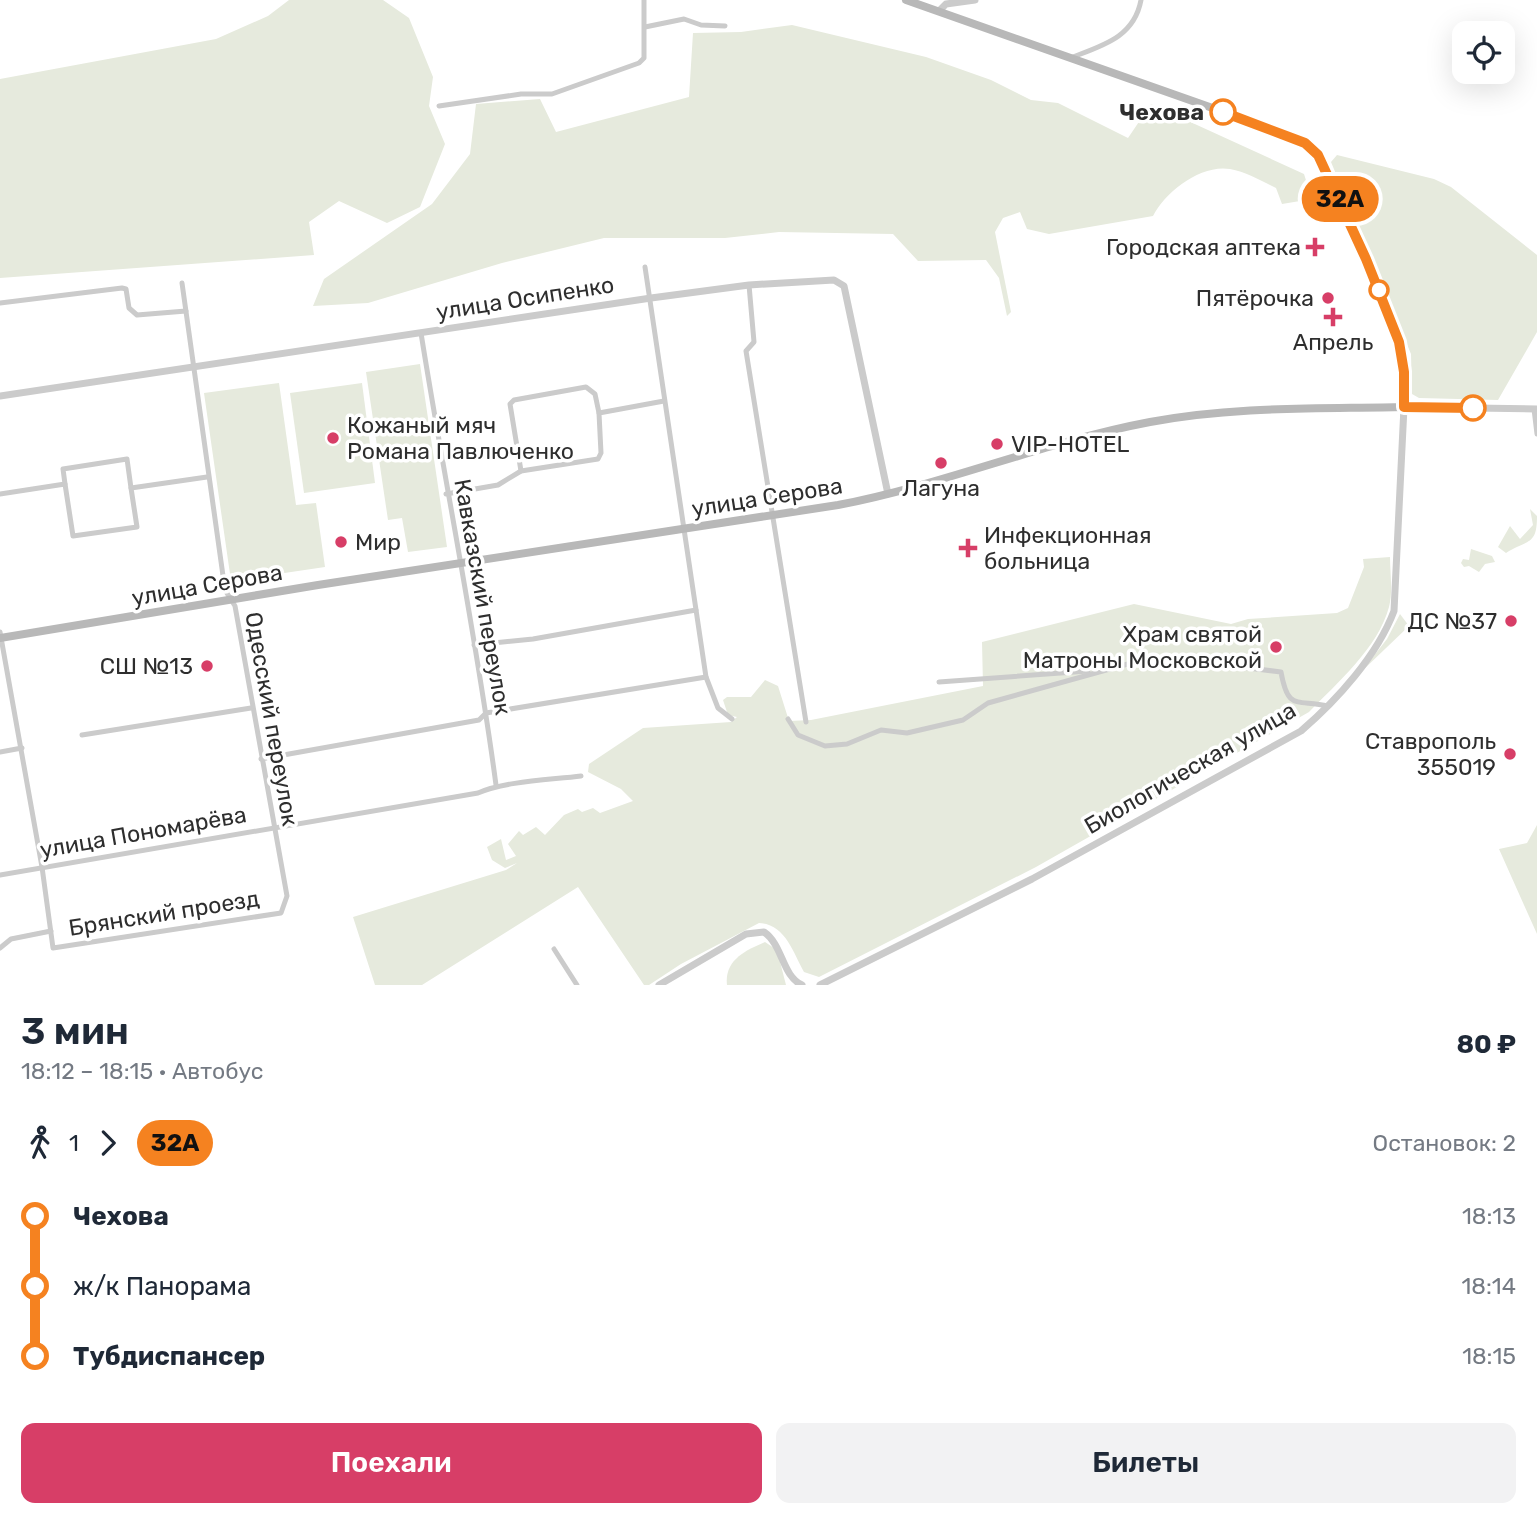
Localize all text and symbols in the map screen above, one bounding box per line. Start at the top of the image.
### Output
map controls [1452,21,1515,84]
button: locate [1452,21,1515,84]
place label: Чехова [1119,98,1204,126]
marker: Чехова [1210,99,1236,125]
line badge: 32A [1300,176,1380,222]
text: 32A [1316,185,1364,213]
place label: Городская аптека [1106,233,1301,261]
marker: Городская аптека [1307,239,1323,255]
street label: улица Осипенко [434,270,616,326]
unlabelled marker [1369,280,1389,300]
place label: Пятёрочка [1196,284,1314,312]
marker: Пятёрочка [1320,290,1336,306]
marker: Апрель [1325,309,1341,325]
place label: Апрель [1293,328,1373,356]
unlabelled marker [1460,395,1486,421]
place label: Кожаный мяч Романа Павлюченко [347,411,574,465]
marker: Кожаный мяч Романа Павлюченко [325,430,341,446]
place label: VIP-HOTEL [1011,430,1130,458]
marker: VIP-HOTEL [989,436,1005,452]
marker: Лагуна [933,455,949,471]
street label: улица Серова [689,471,845,523]
place label: Лагуна [902,474,980,502]
street label: Кавказский переулок [448,477,518,717]
place label: Инфекционная больница [984,521,1151,575]
place label: Мир [355,528,401,556]
marker: Мир [333,534,349,550]
marker: Инфекционная больница [958,538,978,558]
street label: улица Серова [129,558,285,612]
place label: ДС №37 [1408,607,1497,635]
street label: Одесский переулок [239,610,305,828]
marker: ДС №37 [1503,613,1519,629]
place label: Храм святой Матроны Московской [1023,620,1262,674]
marker: Храм святой Матроны Московской [1268,639,1284,655]
place label: СШ №13 [100,652,193,680]
marker: СШ №13 [199,658,215,674]
street label: Биологическая улица [1079,696,1301,840]
place label: Ставрополь 355019 [1365,727,1496,781]
marker: Ставрополь 355019 [1502,746,1518,762]
street label: улица Пономарёва [38,800,248,864]
street label: Брянский проезд [67,884,262,942]
text: 3 мин [21,1008,129,1054]
text: 80 ₽ [1456,1029,1516,1060]
text: 18:12 – 18:15 · Автобус [21,1057,263,1085]
icon: walk [21,1124,59,1162]
icon: forward [89,1124,127,1162]
text: 1 [69,1129,79,1157]
text: 32A [151,1129,199,1157]
text: Остановок: 2 [1373,1129,1516,1157]
text: Чехова [73,1201,169,1232]
text: 18:13 [1462,1202,1516,1230]
text: ж/к Панорама [73,1271,251,1302]
text: 18:14 [1462,1272,1516,1300]
text: Тубдиспансер [73,1341,265,1372]
text: 18:15 [1462,1342,1516,1370]
button: Поехали [21,1423,762,1503]
button: Билеты [776,1423,1516,1503]

